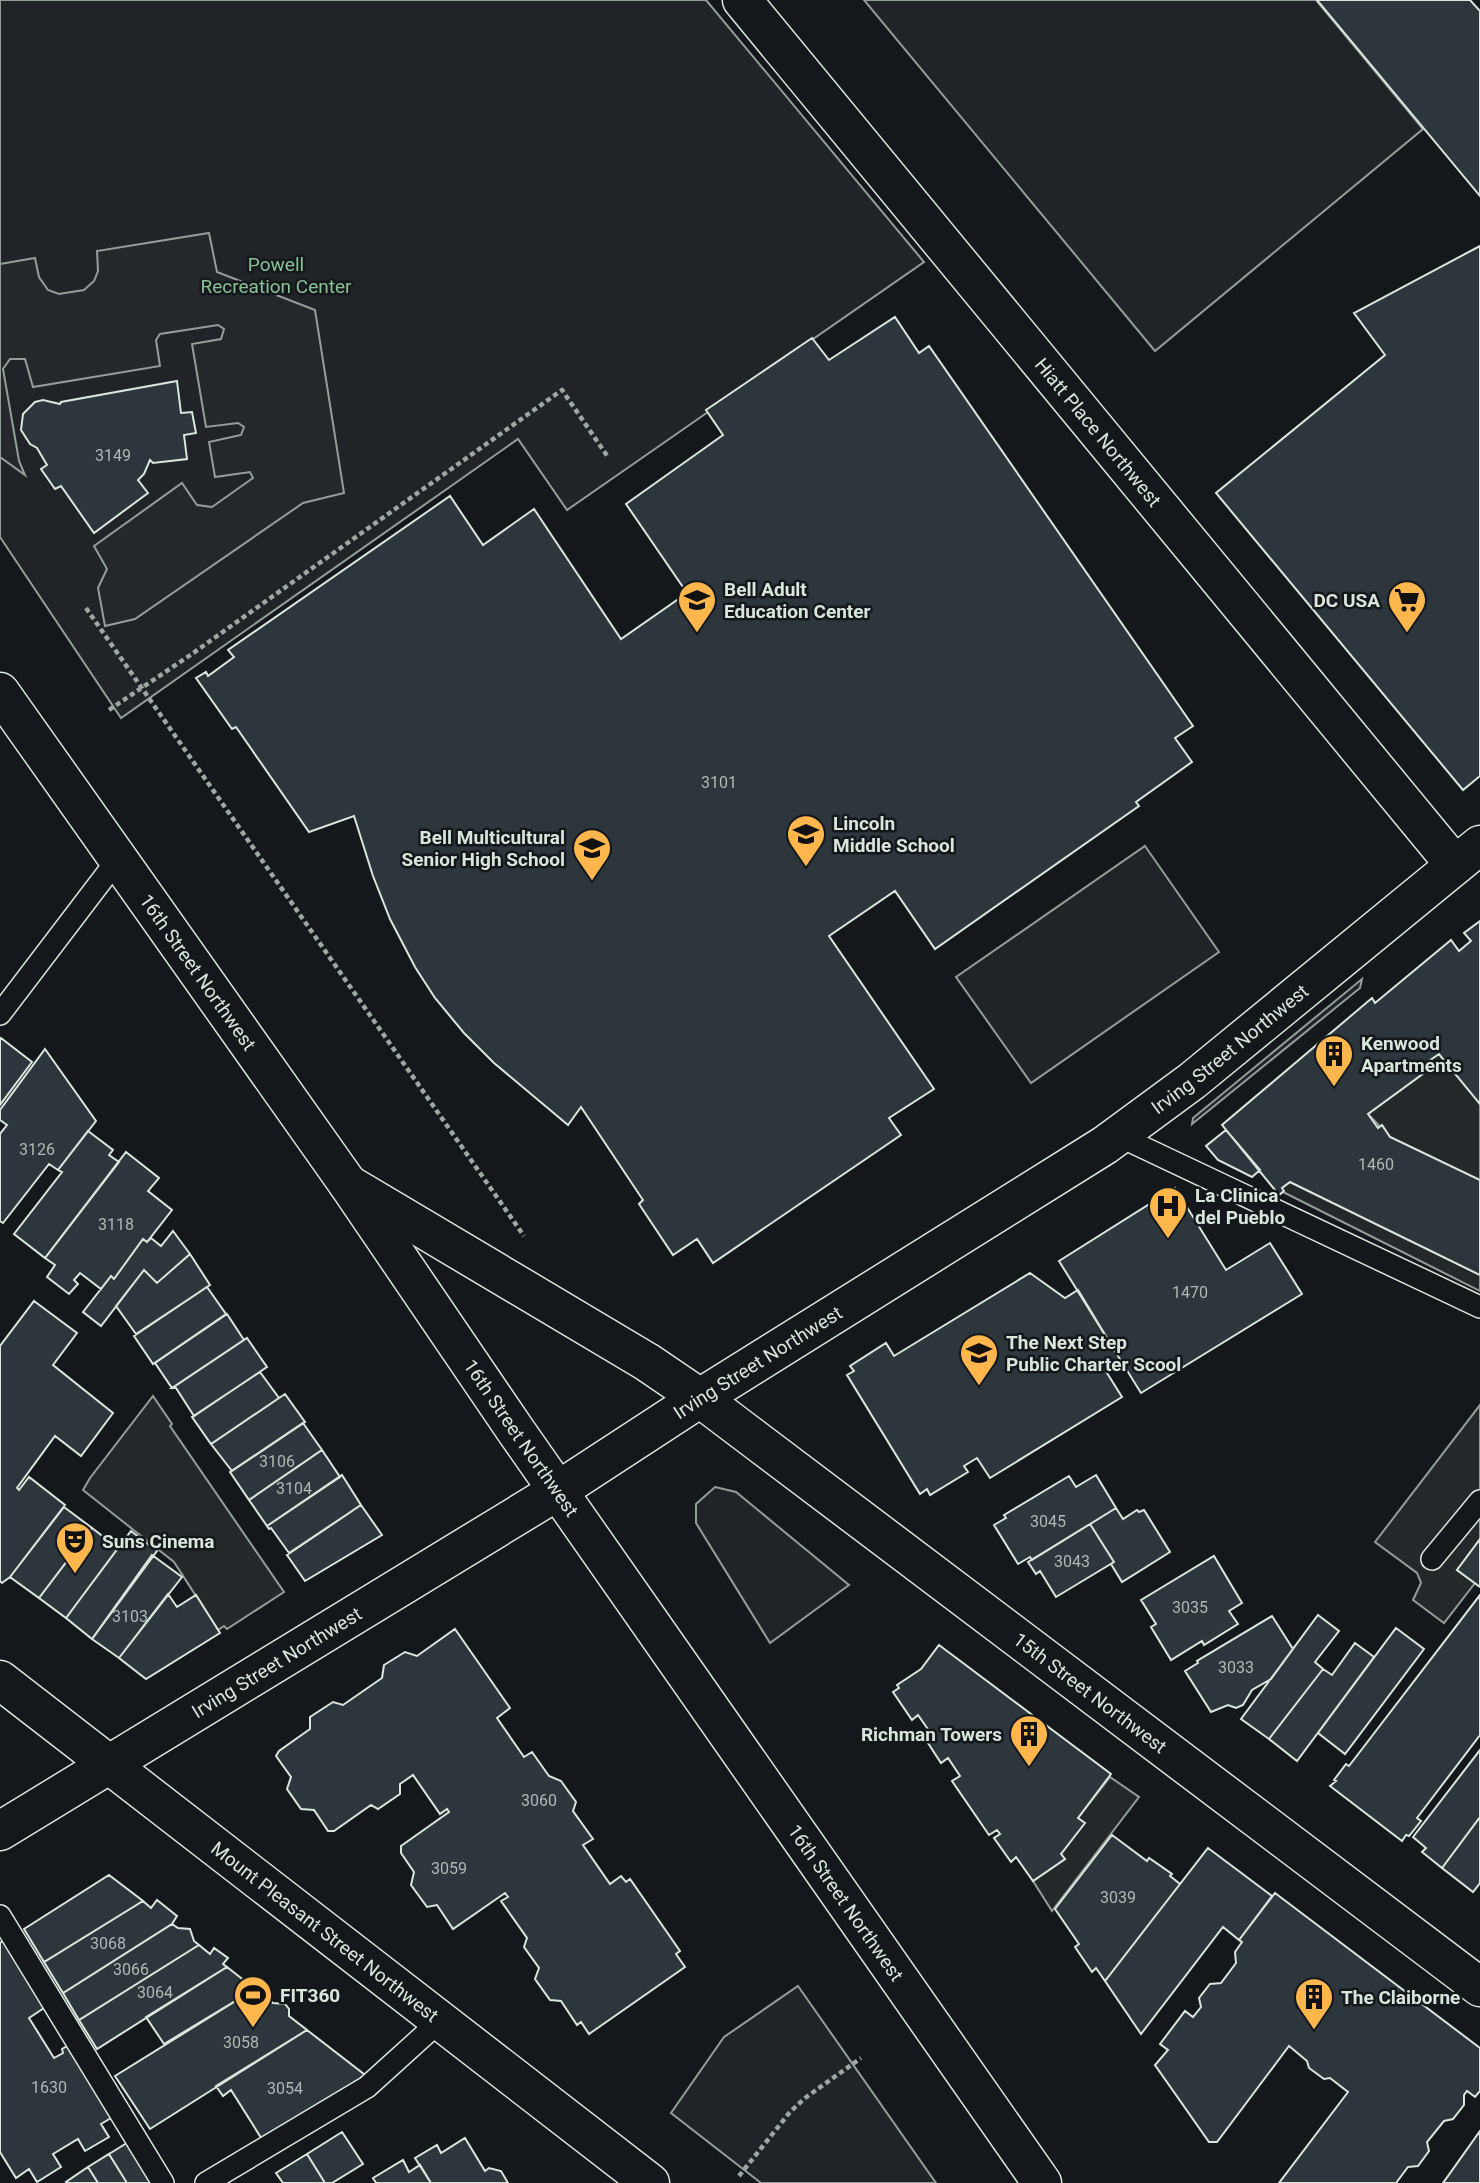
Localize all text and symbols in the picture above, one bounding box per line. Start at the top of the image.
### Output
park label: Powell Recreation Center [201,253,352,298]
street label: Hiatt Place Northwest [1030,353,1166,511]
house number: 3149 [95,446,131,465]
place label: Bell Adult Education Center [724,578,871,623]
school or university icon: Bell Adult Education Center [676,579,718,634]
supermarket icon: DC USA [1386,579,1428,634]
place label: DC USA [1314,589,1380,612]
house number: 3101 [701,773,737,792]
place label: Lincoln Middle School [833,812,955,857]
school or university icon: Lincoln Middle School [785,813,827,868]
place label: Bell Multicultural Senior High School [402,826,565,871]
school or university icon: Bell Multicultural Senior High School [571,827,613,882]
street label: 16th Street Northwest [135,890,261,1055]
street label: Irving Street Northwest [1147,980,1313,1119]
place label: Kenwood Apartments [1361,1032,1462,1077]
building icon: Kenwood Apartments [1313,1033,1355,1088]
house number: 3126 [19,1140,55,1159]
house number: 1460 [1358,1155,1394,1174]
place label: La Clinica del Pueblo [1195,1184,1286,1229]
hospital icon: La Clinica del Pueblo [1147,1185,1189,1240]
house number: 3118 [98,1215,134,1234]
house number: 1470 [1172,1283,1208,1302]
street label: Irving Street Northwest [669,1301,846,1424]
place label: The Next Step Public Charter Scool [1006,1331,1181,1376]
school or university icon: The Next Step Public Charter Scool [958,1332,1000,1387]
street label: 16th Street Northwest [459,1355,583,1521]
house number: 3106 [259,1452,295,1471]
house number: 3104 [276,1479,312,1498]
house number: 3045 [1030,1512,1066,1531]
theatre icon: Suns Cinema [54,1520,96,1575]
place label: Suns Cinema [102,1530,214,1553]
house number: 3043 [1054,1552,1090,1571]
house number: 3035 [1172,1598,1208,1617]
street label: Irving Street Northwest [188,1602,366,1723]
house number: 3103 [112,1607,148,1626]
street label: 15th Street Northwest [1009,1628,1171,1758]
house number: 3033 [1218,1658,1254,1677]
building icon: Richman Towers [1008,1713,1050,1768]
place label: Richman Towers [861,1723,1002,1746]
house number: 3060 [521,1791,557,1810]
street label: 16th Street Northwest [783,1820,908,1986]
street label: Mount Pleasant Street Northwest [206,1837,443,2027]
house number: 3059 [431,1859,467,1878]
house number: 3039 [1100,1888,1136,1907]
house number: 3068 [90,1934,126,1953]
house number: 3066 [113,1960,149,1979]
sports icon: FIT360 [232,1974,274,2029]
building icon: The Claiborne [1293,1976,1335,2031]
house number: 3064 [137,1983,173,2002]
place label: FIT360 [280,1984,340,2007]
place label: The Claiborne [1341,1986,1460,2009]
house number: 3058 [223,2033,259,2052]
house number: 1630 [31,2078,67,2097]
house number: 3054 [267,2079,303,2098]

